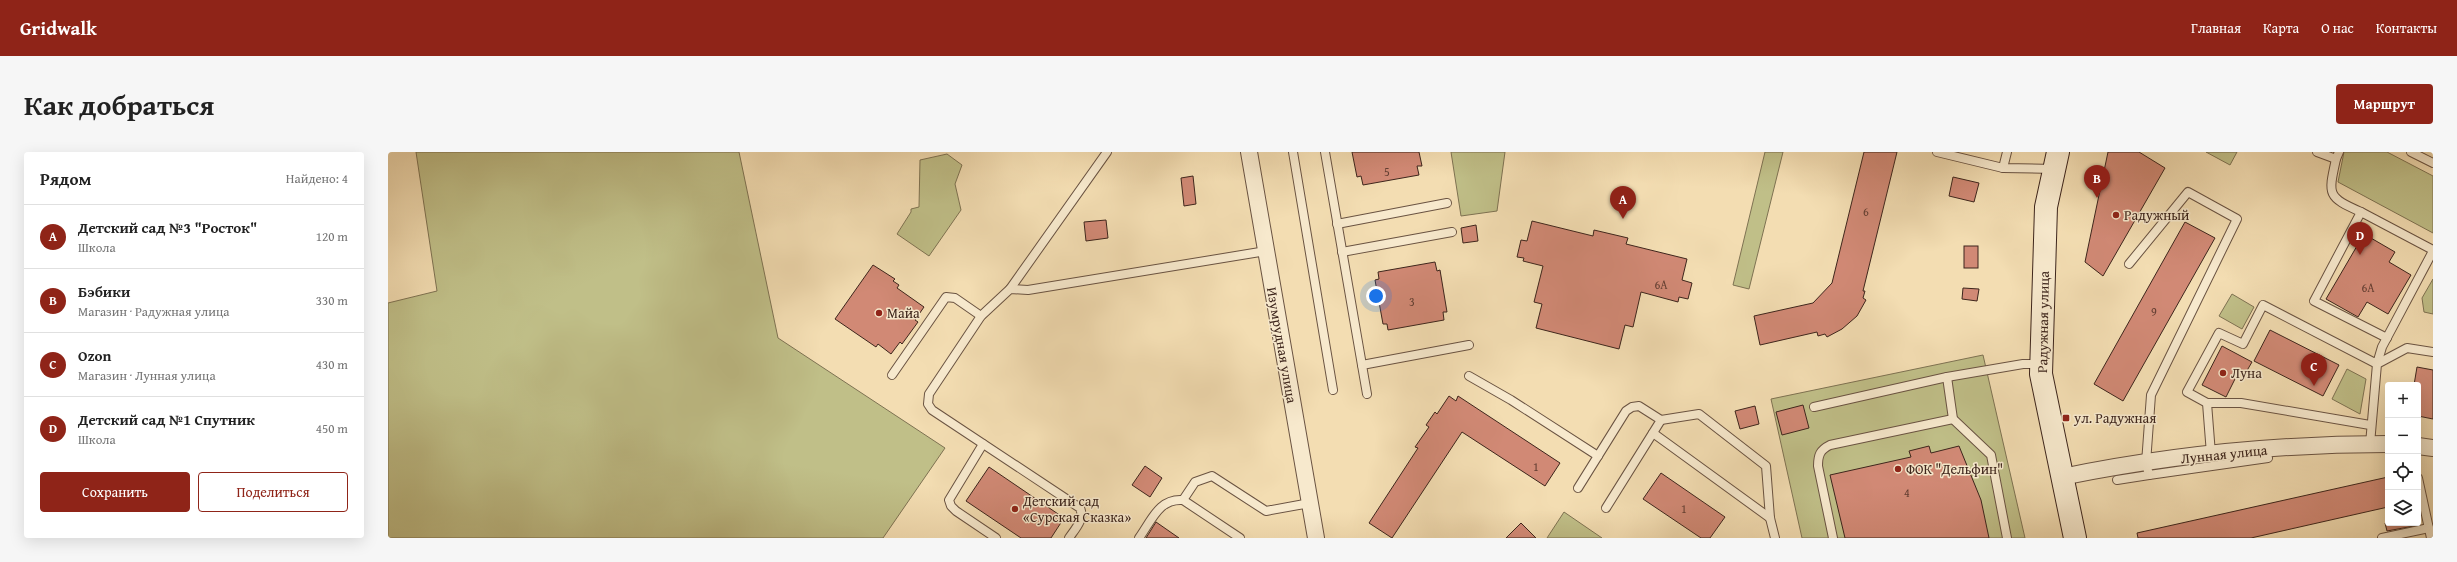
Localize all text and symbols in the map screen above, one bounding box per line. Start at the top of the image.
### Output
text: Gridwalk [20,14,97,42]
text: Главная [2191,18,2241,38]
text: Карта [2263,18,2299,38]
text: О нас [2321,18,2354,38]
text: Контакты [2376,18,2437,38]
text: Как добраться [24,84,214,125]
button: Маршрут [2336,84,2433,124]
house number: 5 [1384,163,1390,180]
pin: B [2084,165,2110,198]
text: Рядом [40,166,91,191]
text: Найдено: 4 [286,169,348,188]
pin: A [1610,186,1636,219]
house number: 6 [1863,203,1869,220]
place label: Радужный [2124,205,2189,225]
marker: Радужный [2111,210,2121,220]
text: Детский сад №3 "Росток" [78,217,257,238]
pin: D [2347,222,2373,255]
text: A [49,227,57,246]
text: 120 m [316,227,348,246]
text: Школа [78,238,116,257]
street label: Радужная улица [2032,271,2054,373]
house number: 6А [1654,276,1668,293]
house number: 6А [2361,279,2375,296]
text: Бэбики [78,281,130,302]
street label: Изумрудная улица [1262,285,1302,405]
your location [1366,286,1386,306]
text: B [49,291,57,310]
text: 330 m [316,291,348,310]
house number: 3 [1409,293,1415,310]
text: Магазин · Радужная улица [78,302,230,321]
place label: Майа [887,303,920,323]
house number: 9 [2151,303,2157,320]
marker: Майа [874,308,884,318]
text: Ozon [78,345,111,366]
pin: C [2301,353,2327,386]
text: C [49,355,57,374]
text: 430 m [316,355,348,374]
place label: Луна [2231,363,2262,383]
text: Магазин · Лунная улица [78,366,216,385]
marker: Луна [2218,368,2228,378]
map controls [2385,382,2421,526]
button: + [2385,382,2421,418]
place label: ул. Радужная [2073,408,2156,428]
text: Детский сад №1 Спутник [78,409,255,430]
marker: ул. Радужная [2061,413,2071,423]
button: − [2385,418,2421,454]
text: D [49,419,57,438]
text: 450 m [316,419,348,438]
text: Школа [78,430,116,449]
street label: Лунная улица [2180,439,2269,468]
button: locate [2385,454,2421,490]
house number: 1 [1533,458,1539,475]
place label: ФОК "Дельфин" [1906,459,2003,479]
marker: ФОК "Дельфин" [1893,464,1903,474]
button: Сохранить [40,472,190,512]
button: Поделиться [198,472,348,512]
house number: 4 [1904,484,1910,501]
button: layers [2385,490,2421,526]
place label: Детский сад «Сурская Сказка» [1022,491,1131,527]
house number: 1 [1681,500,1687,517]
marker: Детский сад «Сурская Сказка» [1010,504,1020,514]

